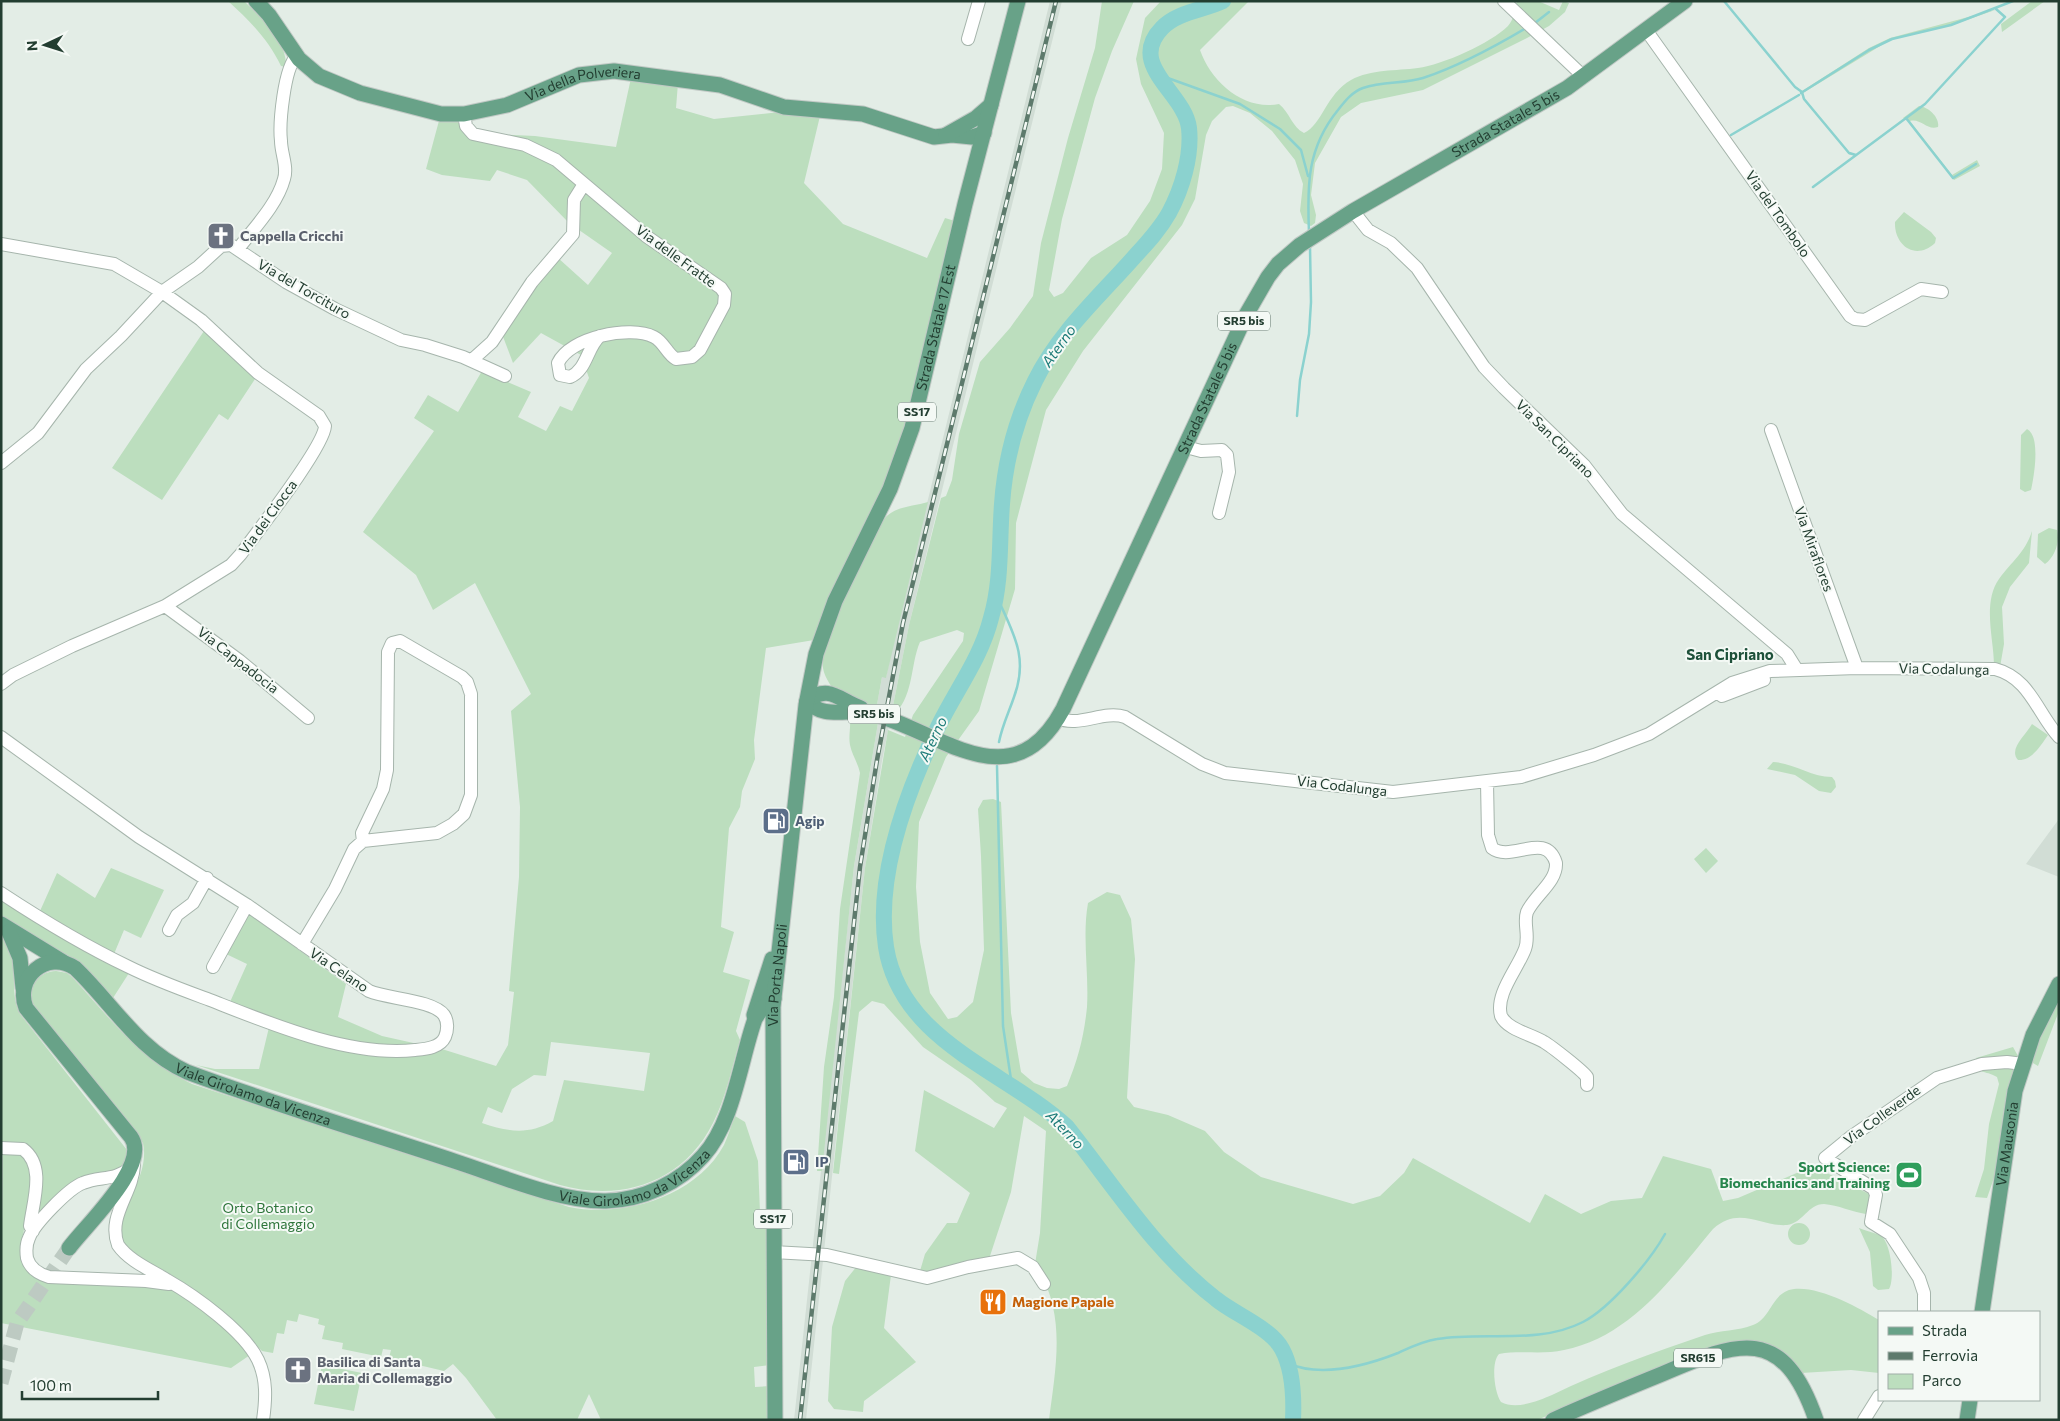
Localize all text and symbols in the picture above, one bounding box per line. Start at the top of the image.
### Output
north arrow [20,20,70,70]
text: N [23,40,40,52]
street label: Via della Polveriera [522,62,642,105]
street label: Strada Statale 5 bis [1448,85,1562,161]
street label: Via del Tombolo [1742,167,1815,260]
church icon: Cappella Cricchi [206,221,236,251]
street label: Via delle Fratte [633,221,720,290]
place label: Cappella Cricchi [240,227,343,244]
street label: Via del Torcituro [255,255,354,322]
street label: Strada Statale 17 Est [912,262,958,392]
road number: SR5 bis [1218,312,1270,331]
water label: Aterno [1037,321,1079,371]
street label: Strada Statale 5 bis [1174,339,1240,457]
street label: Via San Cipriano [1513,396,1598,481]
road number: SS17 [898,402,936,422]
street label: Via dei Ciocca [235,476,300,557]
street label: Via Miraflores [1791,504,1838,594]
street label: Via Cappadocia [194,623,282,697]
district label: San Cipriano [1686,645,1774,663]
street label: Via Codalunga [1898,659,1990,678]
road number: SR5 bis [848,704,900,724]
water label: Aterno [914,713,950,765]
street label: Via Codalunga [1296,772,1388,799]
fuel station icon: Agip [761,806,791,836]
place label: Agip [795,812,825,829]
street label: Via Porta Napoli [764,923,790,1027]
street label: Via Celano [307,944,372,995]
street label: Viale Girolamo da Vicenza [172,1058,333,1129]
street label: Via Colleverde [1840,1081,1923,1148]
street label: Via Mausonia [1992,1100,2021,1187]
water label: Aterno [1042,1105,1089,1153]
street label: Viale Girolamo da Vicenza [557,1145,713,1209]
fuel station icon: IP [781,1147,811,1177]
place label: IP [815,1153,829,1170]
place label: Sport Science: Biomechanics and Training [1719,1158,1890,1191]
sports icon: Sport Science: Biomechanics and Training [1894,1160,1924,1190]
park label: Orto Botanico di Collemaggio [221,1199,315,1232]
road number: SS17 [754,1210,792,1228]
restaurant icon: Magione Papale [978,1287,1008,1317]
place label: Magione Papale [1012,1293,1114,1310]
legend [1878,1311,2040,1401]
text: Strada [1922,1321,1967,1339]
text: Ferrovia [1922,1346,1978,1364]
road number: SR615 [1674,1349,1722,1368]
place label: Basilica di Santa Maria di Collemaggio [317,1353,452,1386]
church icon: Basilica di Santa Maria di Collemaggio [283,1355,313,1385]
scale bar [22,1368,159,1400]
text: Parco [1922,1371,1961,1389]
text: 100 m [30,1376,72,1394]

